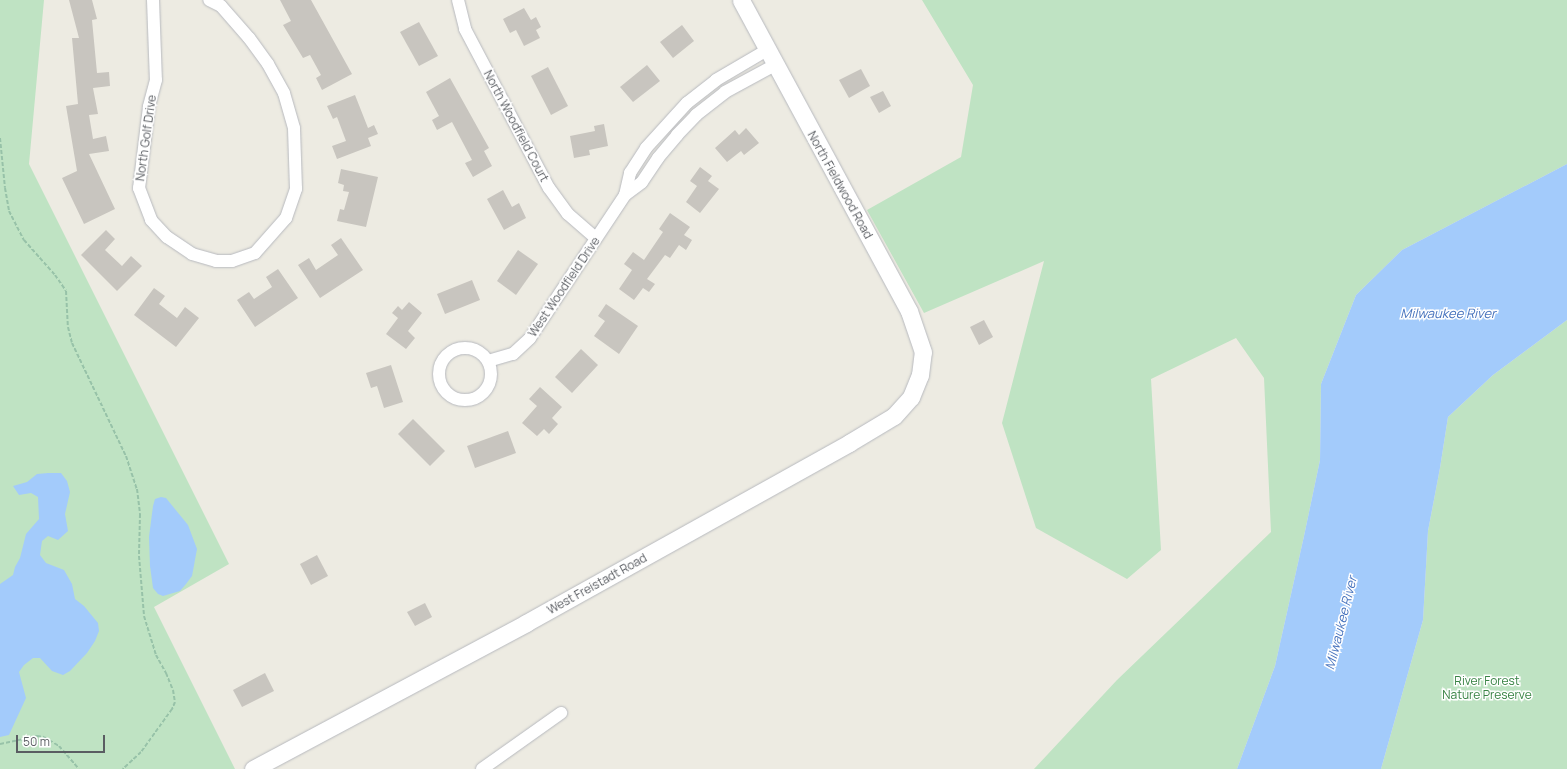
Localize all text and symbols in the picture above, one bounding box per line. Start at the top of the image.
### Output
street label: North Woodfield Court [480,68,552,184]
street label: North Golf Drive [133,94,159,182]
street label: North Fieldwood Road [804,129,876,241]
street label: West Woodfield Drive [525,234,603,340]
water label: Milwaukee River [1400,305,1496,321]
street label: West Freistadt Road [545,551,649,617]
water label: Milwaukee River [1322,575,1360,671]
park label: River Forest Nature Preserve [1442,674,1532,702]
scale bar [18,727,107,753]
text: 50 m [23,733,50,750]

